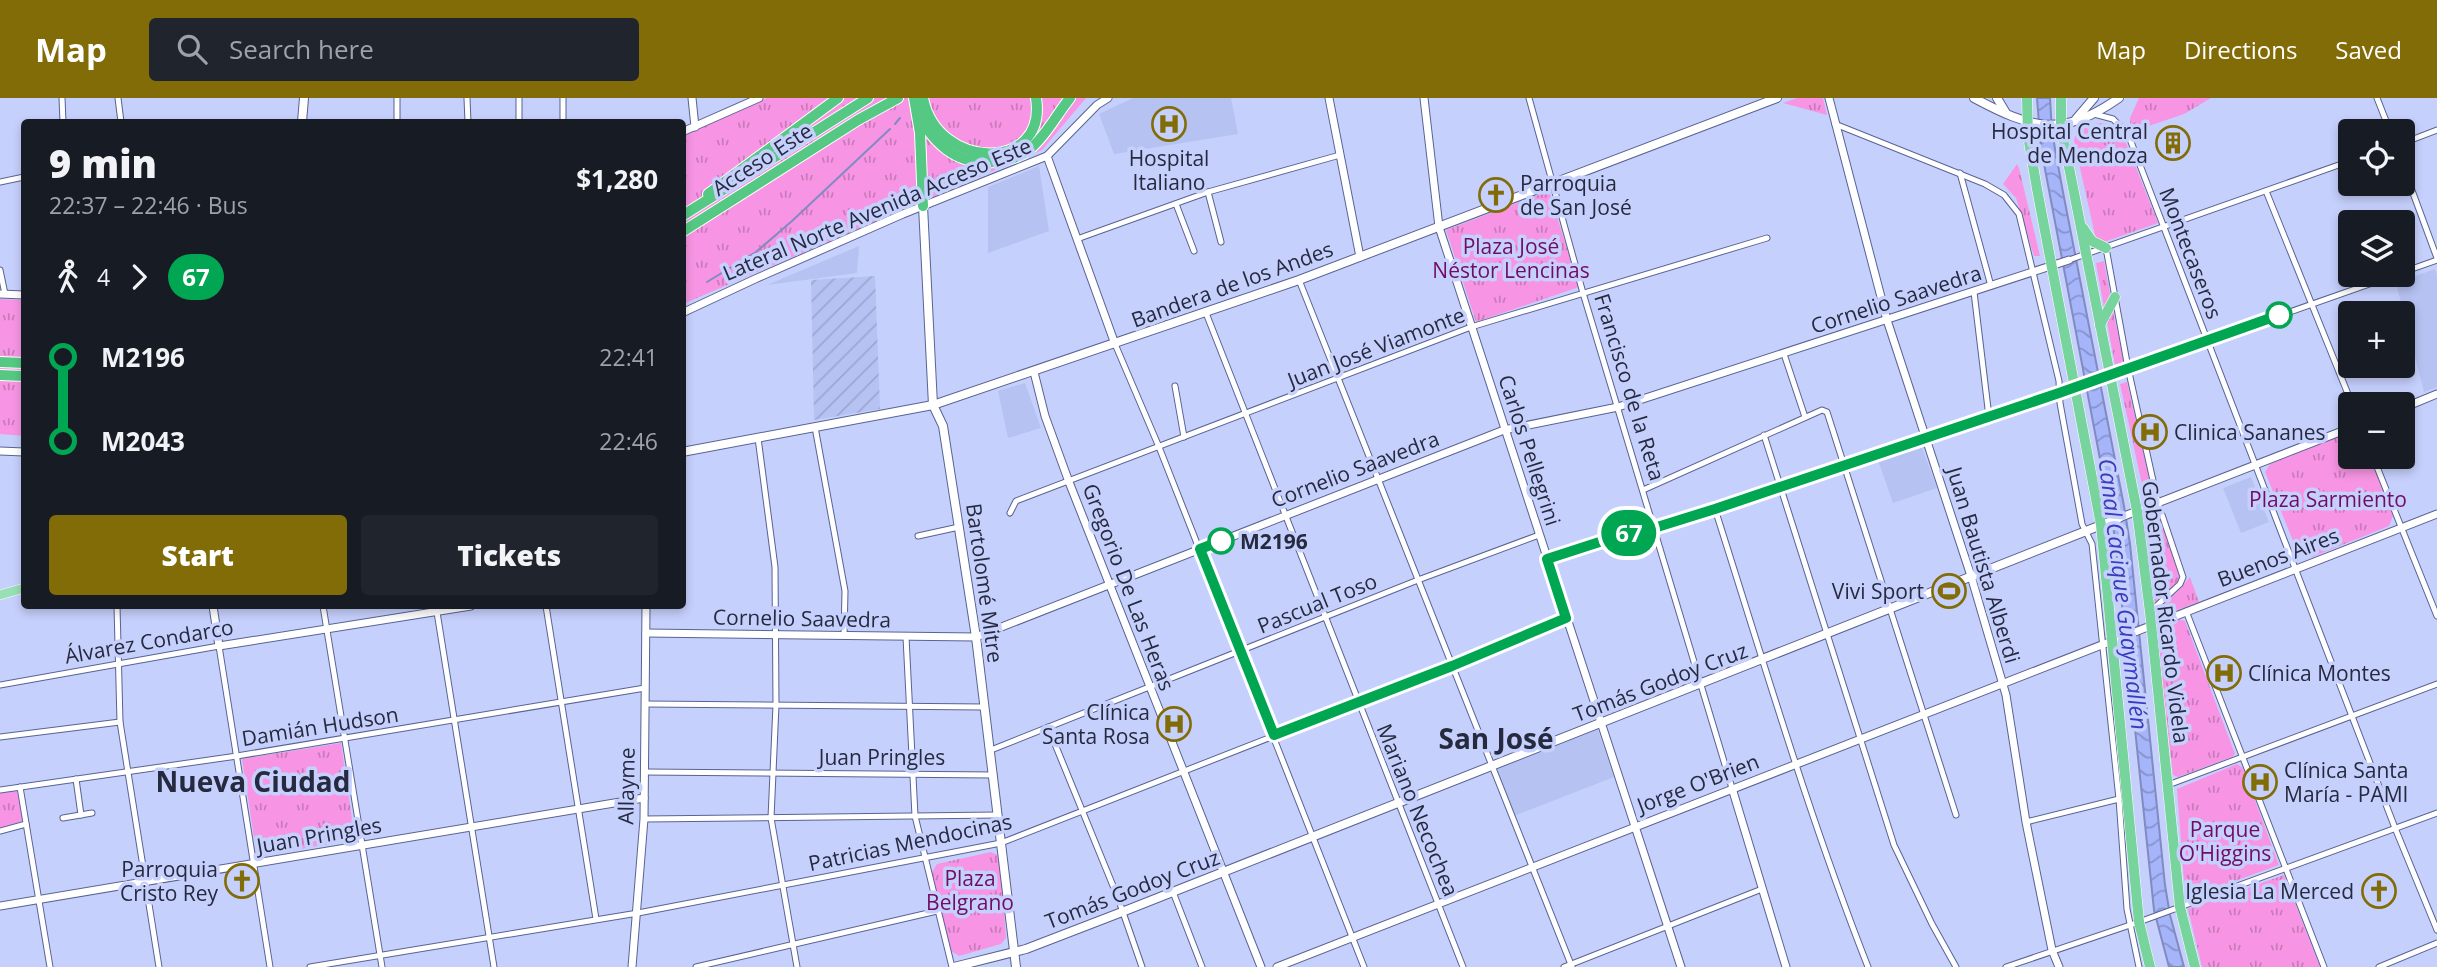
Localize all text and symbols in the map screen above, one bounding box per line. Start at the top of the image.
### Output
search box [149,18,639,81]
text: Map [35,27,107,72]
icon: search [173,30,211,68]
text: Search here [229,31,374,67]
text: Map [2096,33,2146,66]
text: Directions [2184,33,2297,66]
text: Saved [2335,33,2402,66]
hospital icon: Hospital Italiano [1150,105,1188,143]
street label: Acceso Este [706,116,818,202]
place label: Hospital Central de Mendoza [1991,117,2148,169]
map controls [2338,119,2415,469]
button: locate [2338,119,2415,196]
building icon: Hospital Central de Mendoza [2154,124,2192,162]
street label: Lateral Norte Avenida Acceso Este [718,131,1036,287]
text: 9 min [49,137,157,189]
place label: Hospital Italiano [1129,144,1209,196]
text: $1,280 [576,161,658,197]
place label: Parroquia de San José [1520,169,1632,221]
church icon: Parroquia de San José [1477,176,1515,214]
street label: Montecaseros [2153,183,2229,323]
text: 22:37 – 22:46 · Bus [49,189,248,221]
button: layers [2338,210,2415,287]
park label: Plaza José Néstor Lencinas [1432,232,1590,284]
street label: Bandera de los Andes [1127,234,1337,334]
icon: walk [49,258,87,296]
icon: forward [120,258,158,296]
street label: Cornelio Saavedra [1807,258,1985,340]
text: 67 [182,260,210,293]
text: 4 [97,261,110,293]
street label: Francisco de la Reta [1588,290,1672,484]
street label: Juan José Viamonte [1281,300,1469,394]
button: + [2338,301,2415,378]
unlabelled marker [2266,302,2292,328]
text: M2196 [101,339,185,375]
text: 22:41 [599,341,658,373]
street label: Carlos Pellegrini [1492,371,1568,529]
button: − [2338,392,2415,469]
hospital icon: Clinica Sananes [2131,413,2169,451]
place label: Clinica Sananes [2174,418,2326,446]
text: M2043 [101,423,185,459]
street label: Cornelio Saavedra [1267,424,1443,514]
text: 22:46 [599,425,658,457]
water label: Canal Cacique Guaymallén [2091,456,2157,732]
street label: Juan Bautista Alberdi [1940,461,2027,667]
street label: Gregorio De Las Heras [1077,479,1181,695]
street label: Gobernador Ricardo Videla [2136,479,2196,745]
park label: Plaza Sarmiento [2249,485,2407,513]
street label: Bartolomé Mitre [960,502,1010,664]
line badge: 67 [1598,510,1660,556]
button: Start [49,515,347,595]
button: Tickets [361,515,658,595]
text: 67 [1615,516,1643,549]
street label: Buenos Aires [2213,521,2343,593]
place label: M2196 [1240,527,1308,555]
marker: M2196 [1208,528,1234,554]
street label: Pascual Toso [1253,566,1381,640]
sports icon: Vivi Sport [1930,572,1968,610]
place label: Vivi Sport [1832,577,1924,605]
street label: Cornelio Saavedra [713,602,891,634]
street label: Álvarez Condarco [62,612,236,670]
street label: Tomás Godoy Cruz [1569,636,1751,728]
hospital icon: Clínica Montes [2205,654,2243,692]
place label: Clínica Montes [2248,659,2391,687]
place label: Clínica Santa Rosa [1042,698,1150,750]
street label: Damián Hudson [240,700,400,752]
hospital icon: Clínica Santa Rosa [1155,705,1193,743]
district label: San José [1438,719,1554,757]
street label: Mariano Necochea [1371,720,1465,900]
street label: Juan Pringles [817,743,945,771]
street label: Allayme [611,747,641,825]
street label: Jorge O'Brien [1631,747,1763,820]
place label: Clínica Santa María - PAMI [2284,756,2408,808]
district label: Nueva Ciudad [156,762,350,800]
hospital icon: Clínica Santa María - PAMI [2241,763,2279,801]
street label: Patricias Mendocinas [806,807,1014,877]
street label: Juan Pringles [252,810,384,860]
park label: Parque O'Higgins [2179,815,2271,867]
street label: Tomás Godoy Cruz [1041,843,1223,935]
place label: Parroquia Cristo Rey [120,855,218,907]
church icon: Parroquia Cristo Rey [223,862,261,900]
park label: Plaza Belgrano [926,864,1014,916]
church icon: Iglesia La Merced [2360,872,2398,910]
place label: Iglesia La Merced [2185,877,2354,905]

